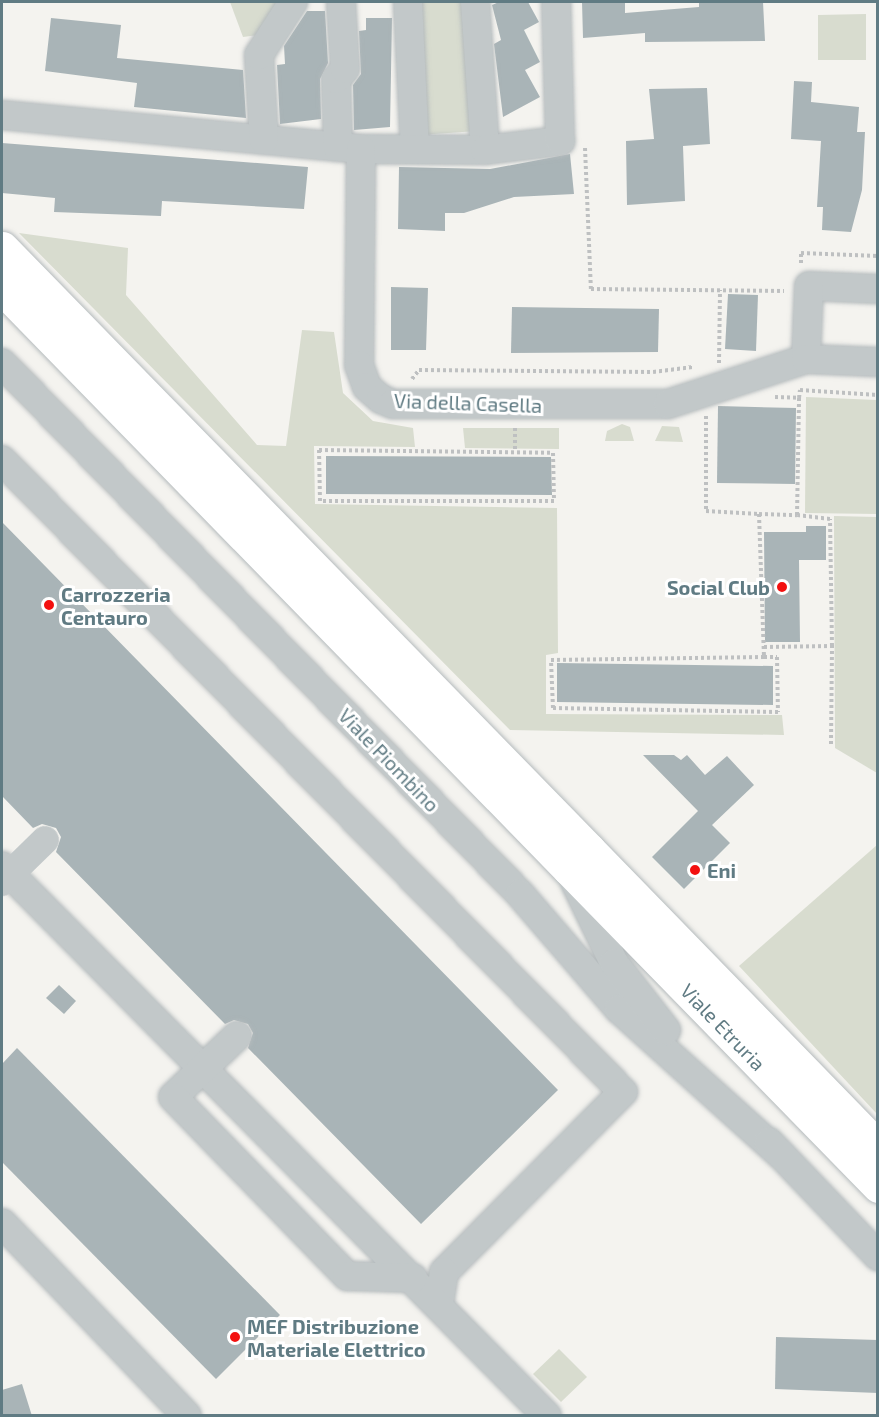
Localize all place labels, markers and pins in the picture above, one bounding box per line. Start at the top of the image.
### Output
place label: Social Club [666,575,770,599]
marker: Social Club [775,580,789,594]
place label: Carrozzeria Centauro [61,582,171,629]
marker: Carrozzeria Centauro [42,598,56,612]
place label: Eni [707,858,736,882]
marker: Eni [688,863,702,877]
place label: MEF Distribuzione Materiale Elettrico [247,1314,426,1361]
marker: MEF Distribuzione Materiale Elettrico [228,1330,242,1344]

